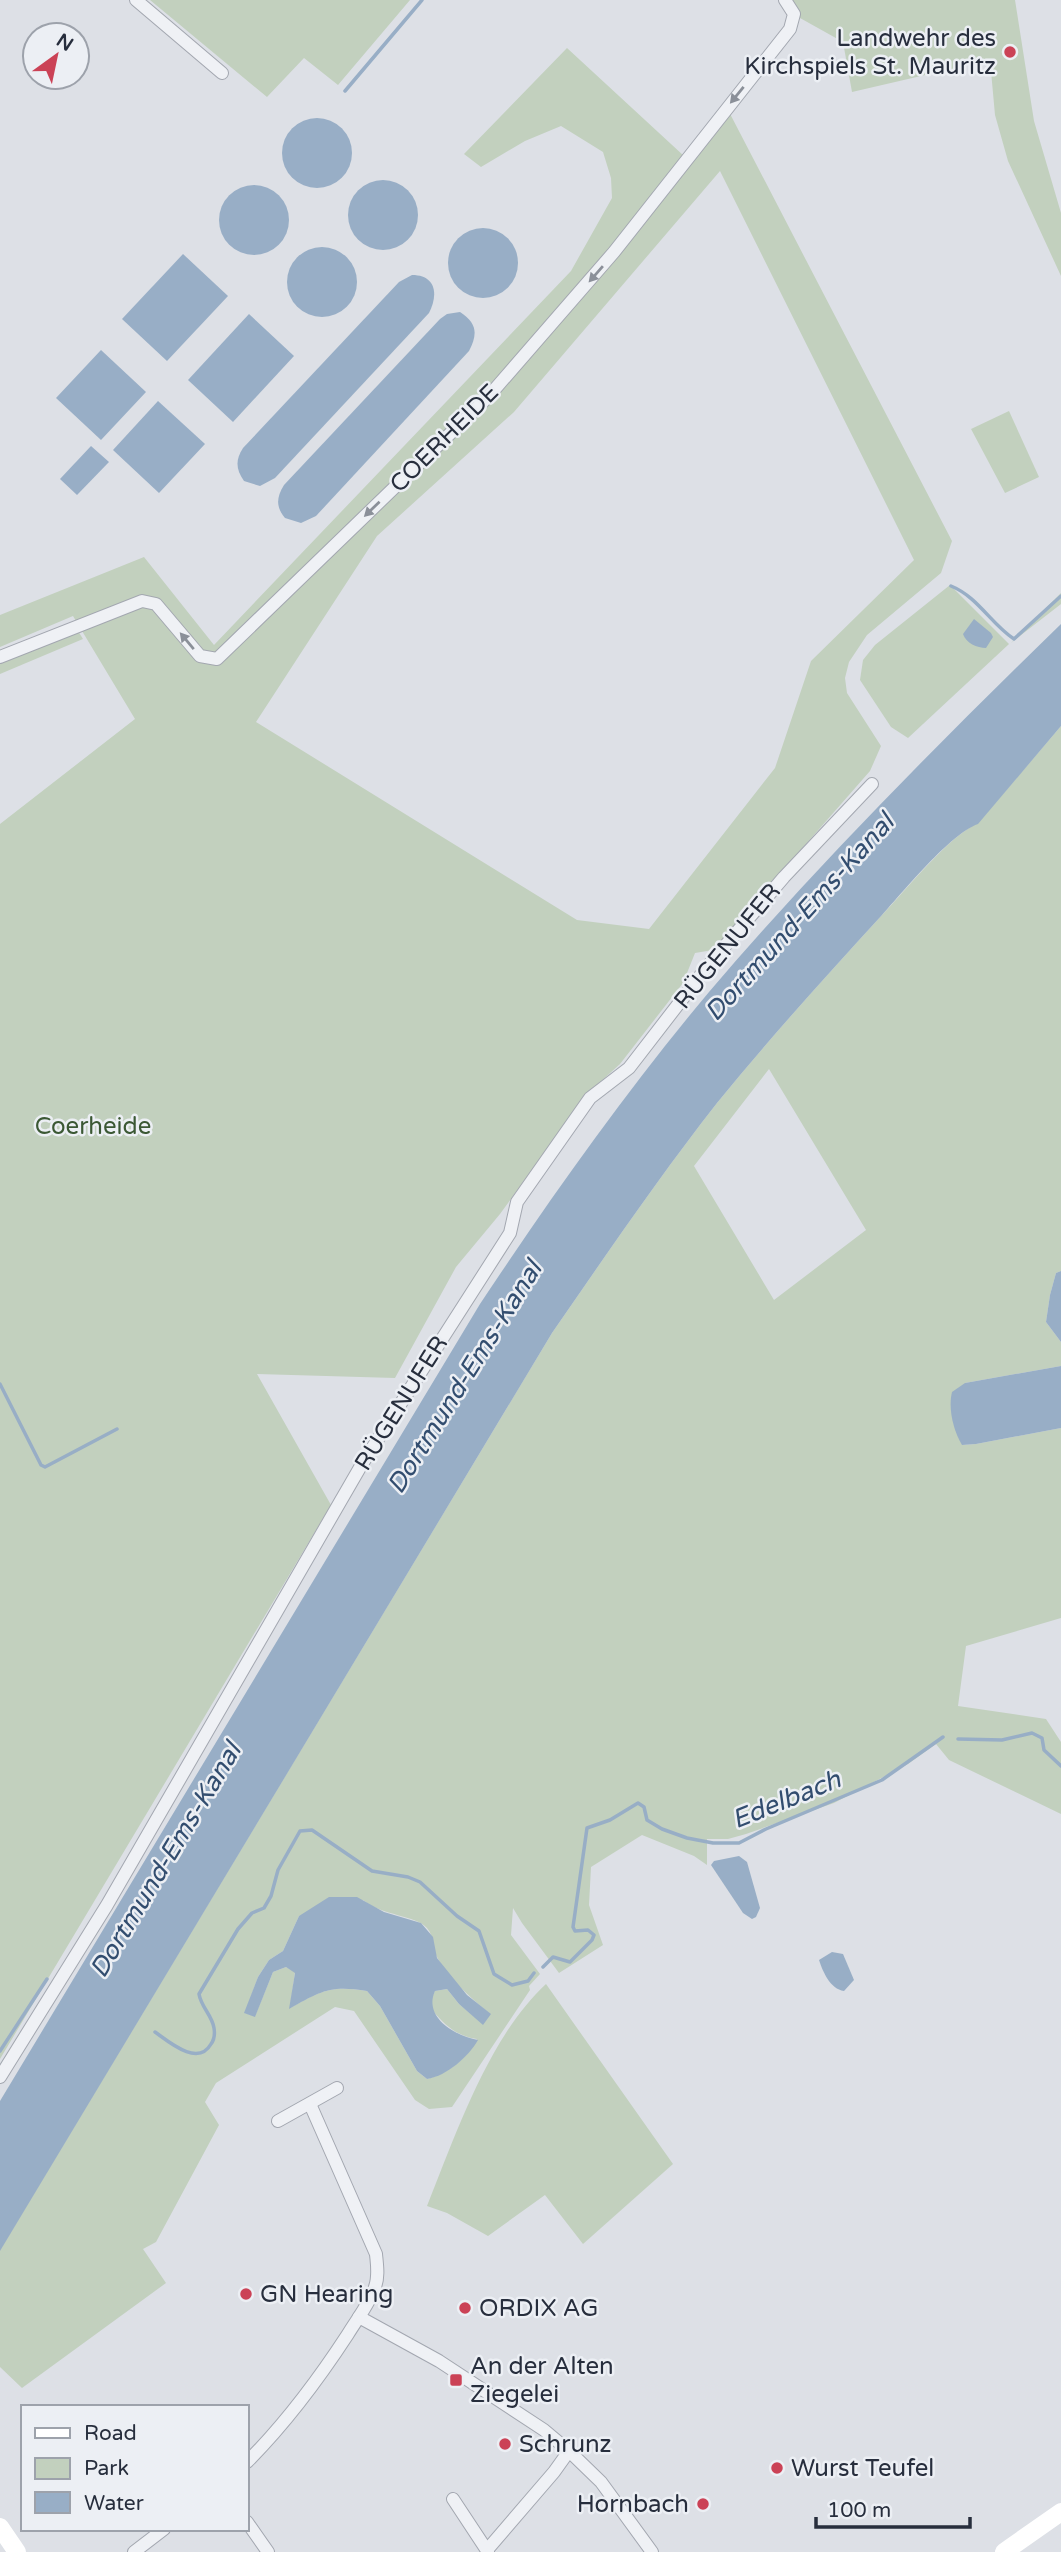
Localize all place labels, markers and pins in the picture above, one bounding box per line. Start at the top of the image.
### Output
place label: Landwehr des Kirchspiels St. Mauritz [744,24,996,81]
marker: Landwehr des Kirchspiels St. Mauritz [1002,44,1018,60]
place label: GN Hearing [260,2280,393,2309]
marker: GN Hearing [238,2286,254,2302]
place label: ORDIX AG [479,2294,599,2323]
marker: ORDIX AG [457,2300,473,2316]
place label: An der Alten Ziegelei [470,2352,614,2409]
marker: An der Alten Ziegelei [448,2372,464,2388]
place label: Schrunz [519,2430,612,2459]
marker: Schrunz [497,2436,513,2452]
place label: Wurst Teufel [791,2454,934,2483]
marker: Wurst Teufel [769,2460,785,2476]
place label: Hornbach [577,2490,689,2519]
marker: Hornbach [695,2496,711,2512]

